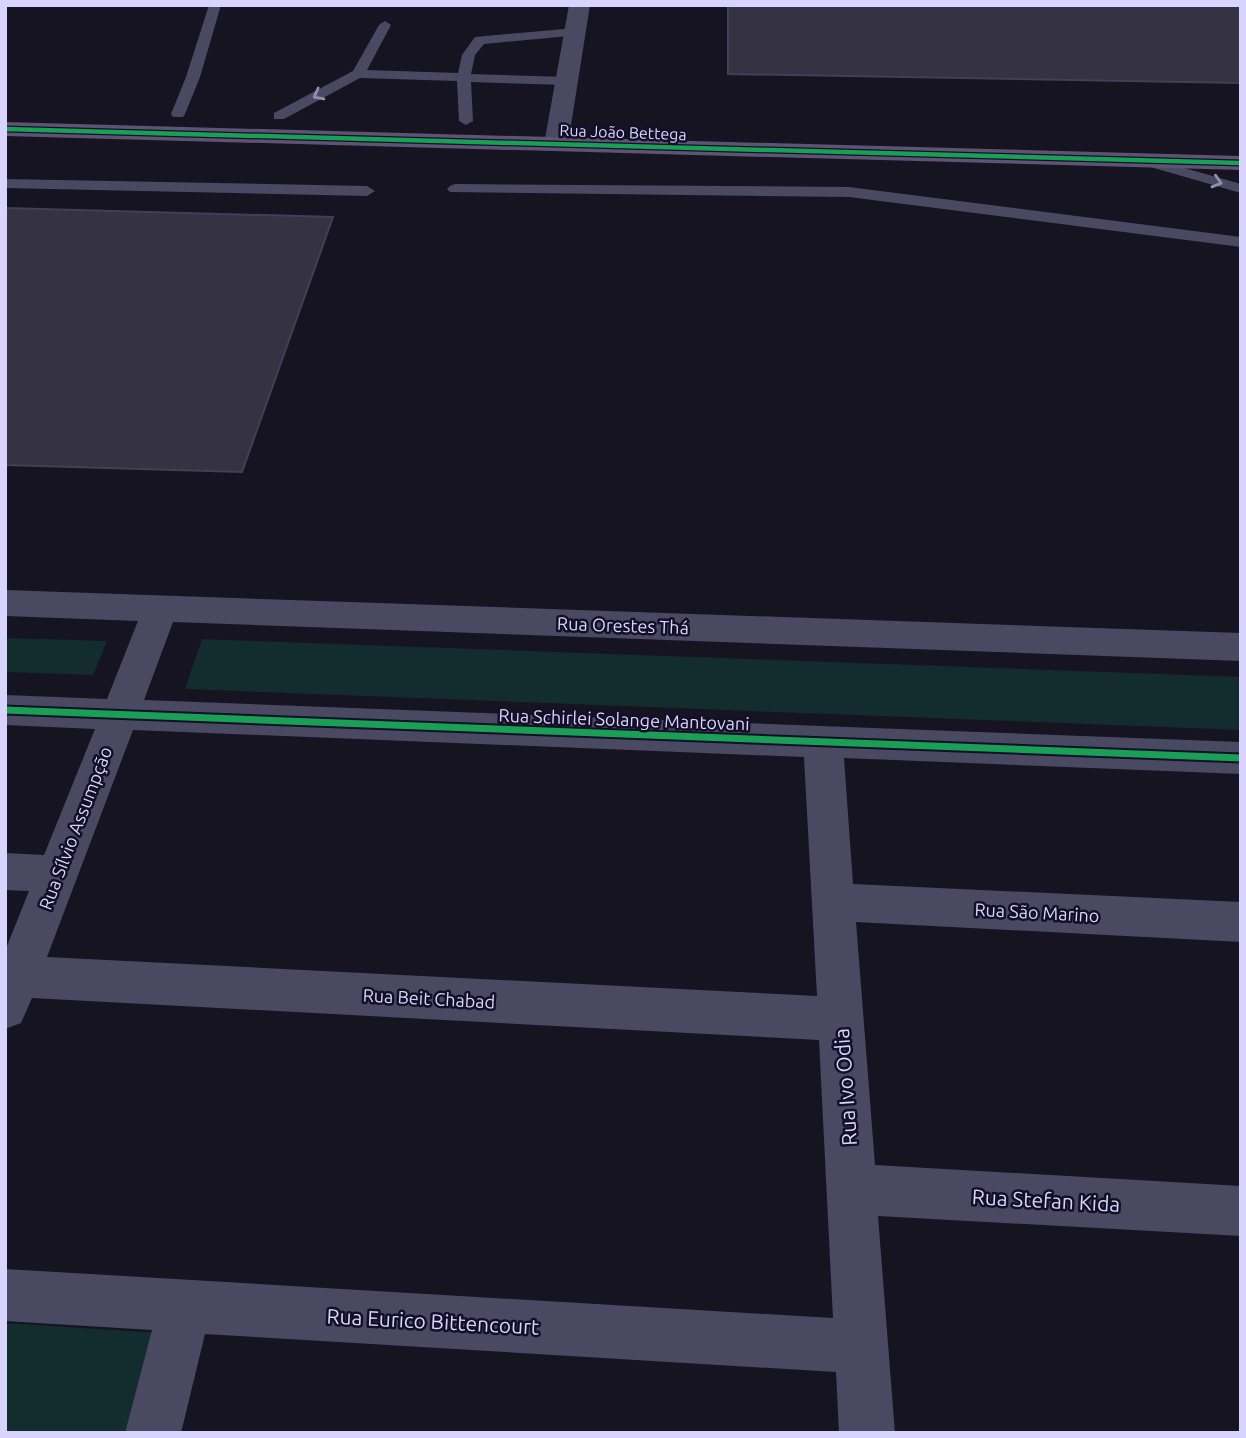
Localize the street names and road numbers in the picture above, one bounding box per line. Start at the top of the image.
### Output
street label: Rua João Bettega [559,121,687,143]
street label: Rua Orestes Thá [557,613,689,637]
street label: Rua Schirlei Solange Mantovani [498,705,750,733]
street label: Rua Sílvio Assumpção [35,744,115,912]
street label: Rua São Marino [974,899,1100,925]
street label: Rua Beit Chabad [362,985,496,1011]
street label: Rua Ivo Odia [829,1027,861,1147]
street label: Rua Stefan Kida [971,1184,1121,1216]
street label: Rua Eurico Bittencourt [326,1303,540,1339]

